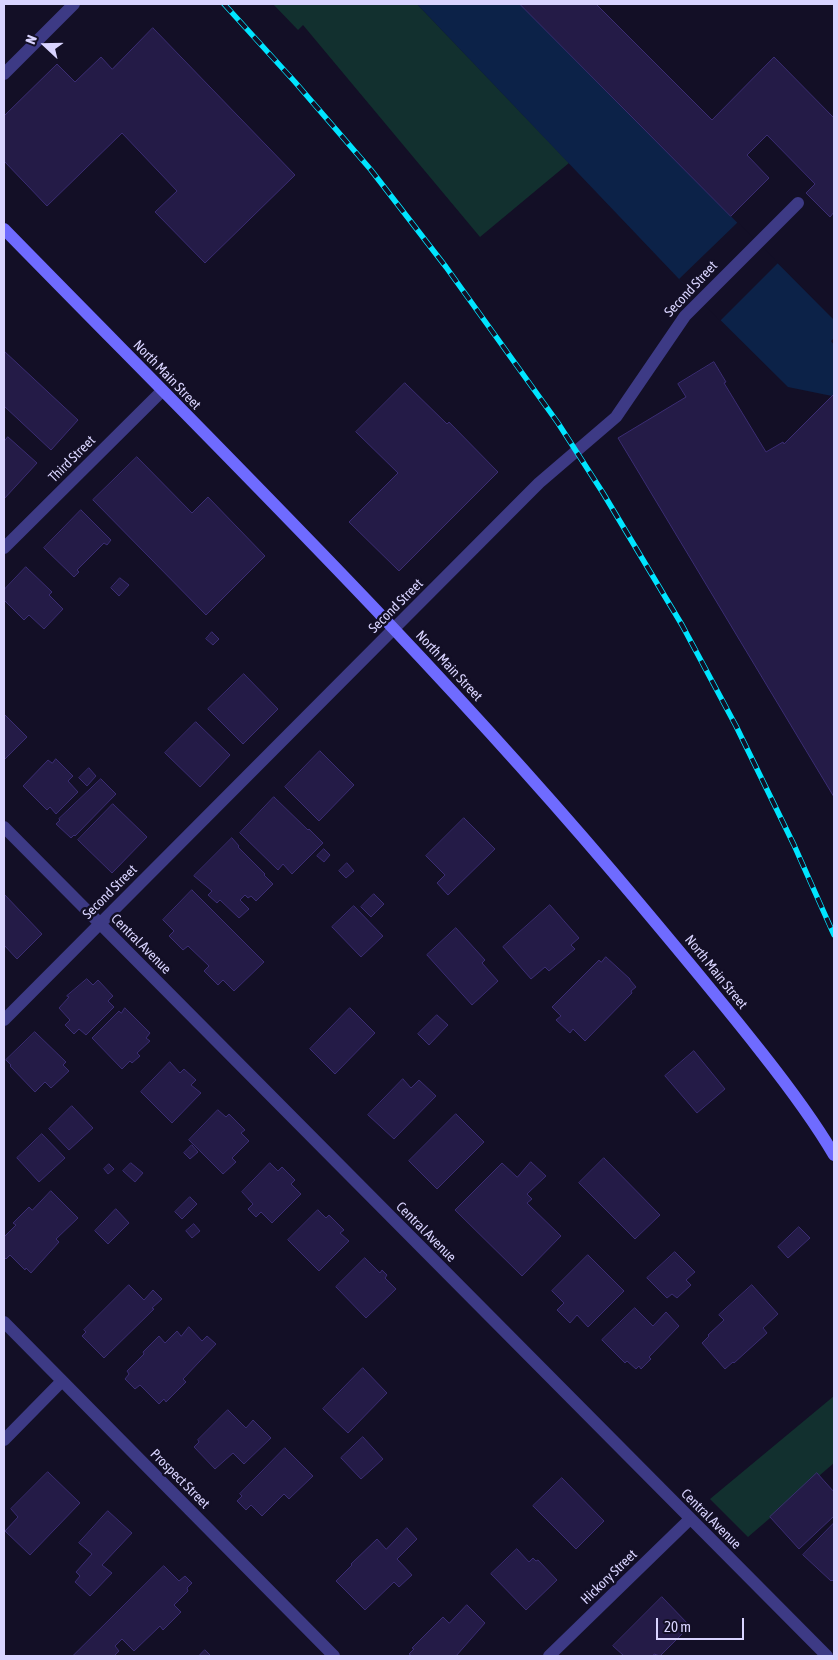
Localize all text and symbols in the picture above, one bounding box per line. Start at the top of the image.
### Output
north arrow [20,20,70,70]
text: N [22,33,40,46]
street label: Second Street [661,258,721,320]
street label: North Main Street [130,337,204,413]
street label: Third Street [45,432,99,486]
street label: Second Street [365,575,427,637]
street label: North Main Street [412,627,486,705]
street label: Second Street [79,861,141,923]
street label: Central Avenue [107,910,175,978]
street label: North Main Street [681,932,751,1012]
street label: Central Avenue [392,1198,460,1266]
street label: Prospect Street [147,1446,213,1512]
street label: Central Avenue [677,1485,745,1553]
street label: Hickory Street [577,1546,641,1608]
scale bar [658,1608,746,1640]
text: 20 m [664,1618,691,1635]

